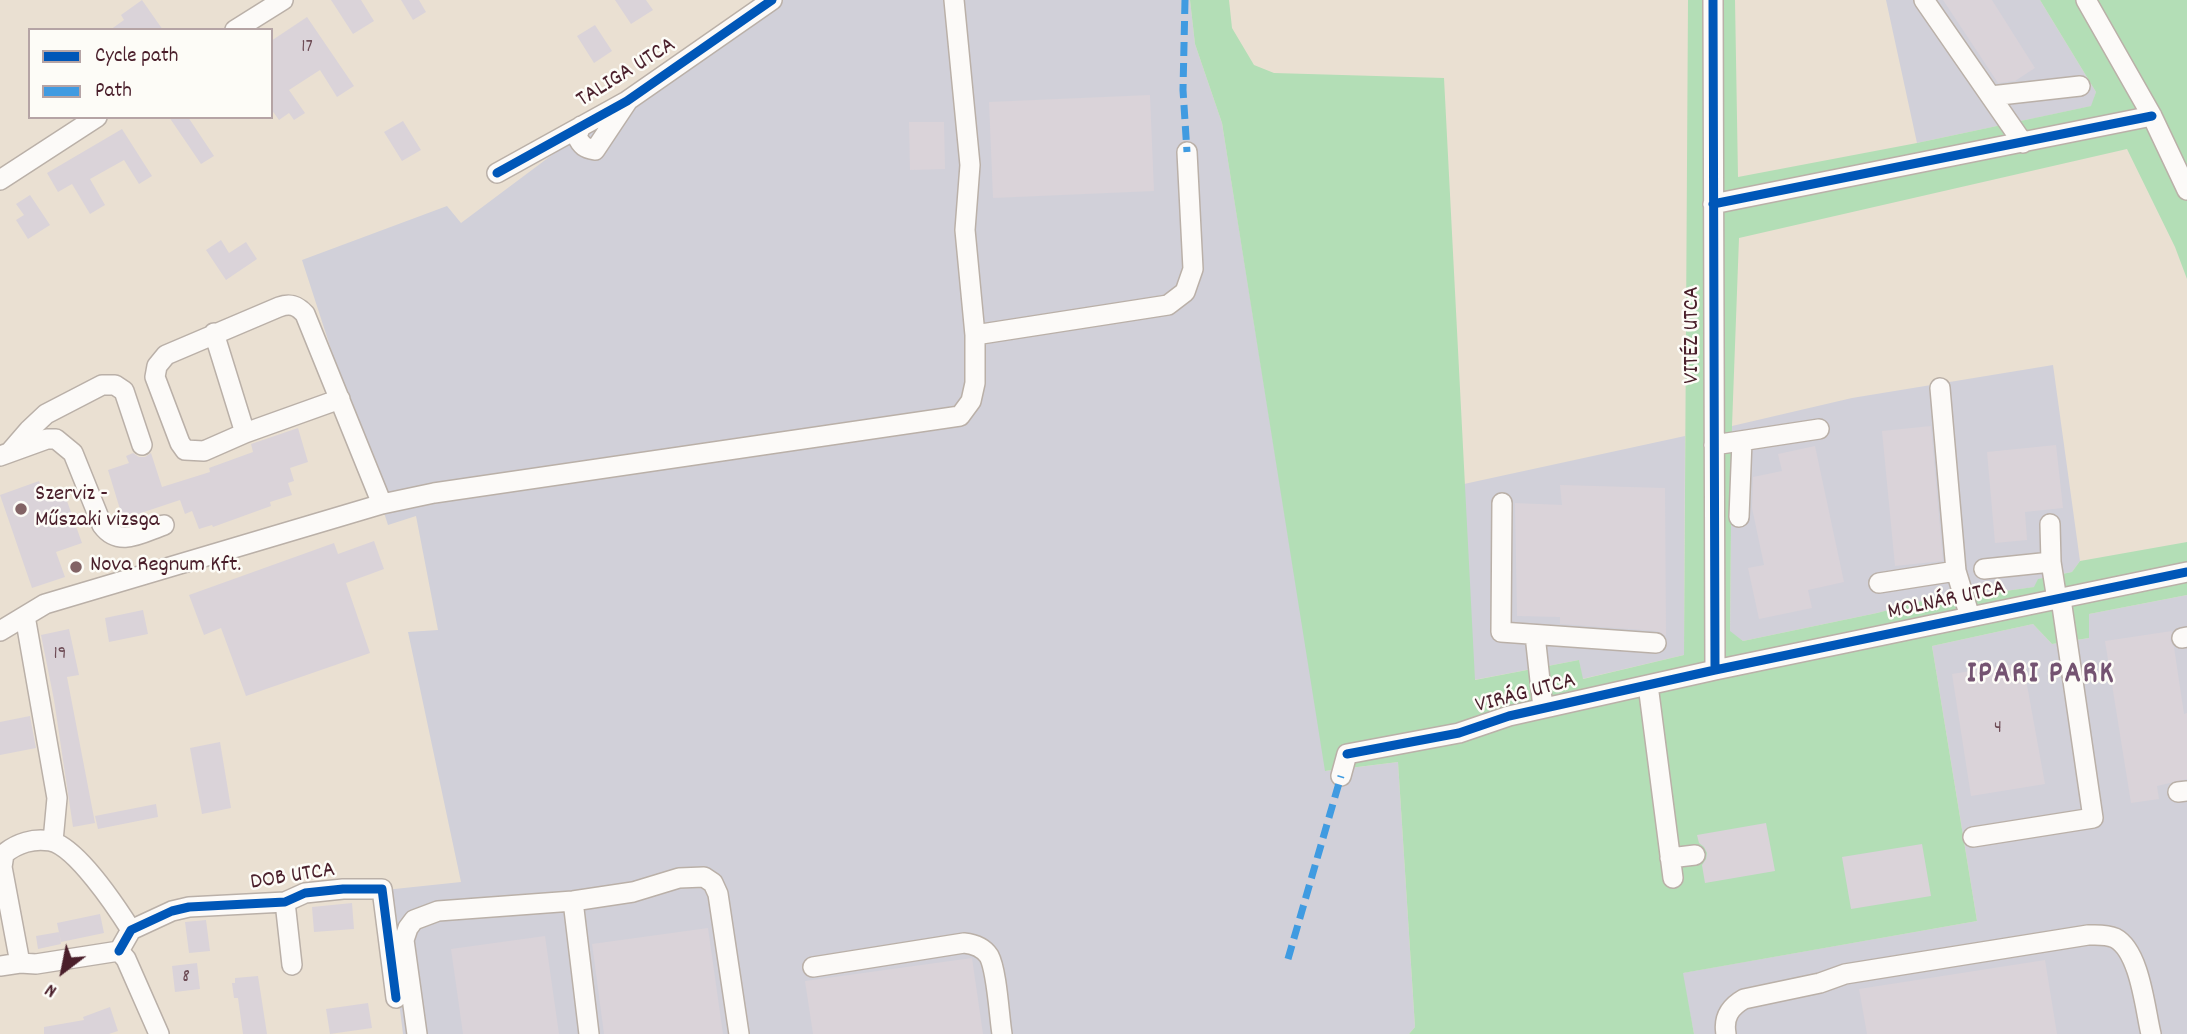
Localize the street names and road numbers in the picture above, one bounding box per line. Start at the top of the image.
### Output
street label: TALIGA UTCA [572,33,682,115]
street label: VITÉZ UTCA [1680,286,1708,384]
street label: MOLNÁR UTCA [1885,576,2009,628]
street label: VIRÁG UTCA [1473,668,1579,722]
street label: DOB UTCA [249,858,337,898]

